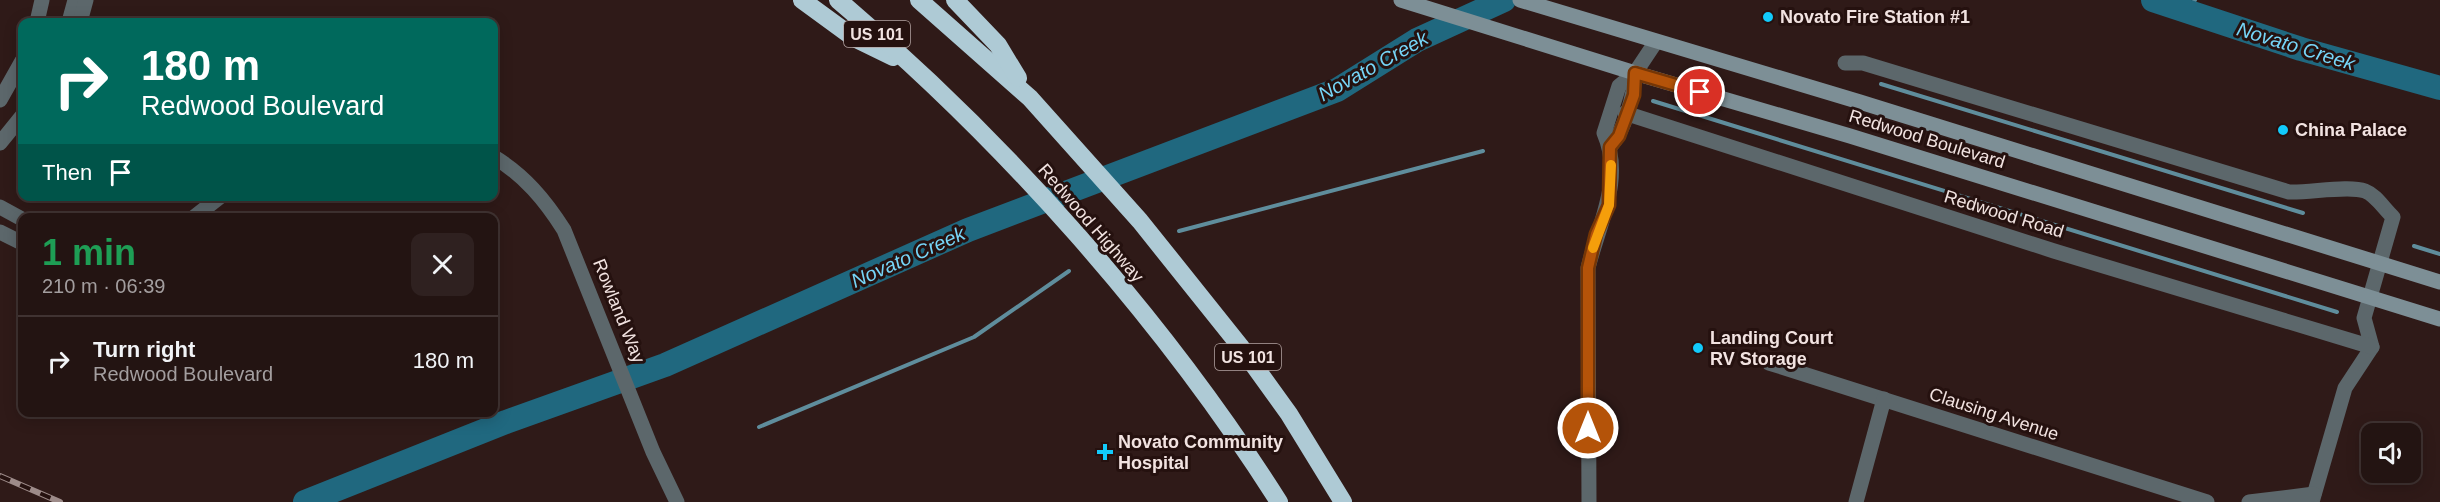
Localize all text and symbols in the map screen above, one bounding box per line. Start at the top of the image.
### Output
place label: Novato Fire Station #1 [1780,7,1970,27]
marker: Novato Fire Station #1 [1761,10,1775,24]
water label: Novato Creek [2234,18,2359,75]
road number: US 101 [844,21,910,47]
water label: Novato Creek [1314,26,1433,105]
icon: right [42,42,120,120]
text: 180 m [141,42,260,89]
pin [1674,66,1725,117]
icon: arrive [1683,75,1716,108]
text: Redwood Boulevard [141,91,384,121]
street label: Redwood Boulevard [1847,106,2007,172]
place label: China Palace [2295,120,2407,140]
marker: China Palace [2276,123,2290,137]
icon: arrive [104,156,137,189]
text: Then [42,160,92,185]
street label: Redwood Highway [1034,160,1148,286]
street label: Redwood Road [1942,186,2066,242]
water label: Novato Creek [848,222,969,292]
text: 1 min [42,232,136,273]
button: close [411,233,474,296]
street label: Rowland Way [589,256,649,366]
text: 210 m · 06:39 [42,275,165,297]
place label: Landing Court RV Storage [1710,328,1833,369]
text: Turn right [93,337,195,362]
marker: Landing Court RV Storage [1691,341,1705,355]
road number: US 101 [1215,344,1281,370]
icon: right [42,345,75,378]
text: 180 m [413,348,474,373]
text: Redwood Boulevard [93,363,273,385]
street label: Clausing Avenue [1927,384,2061,444]
position arrow [1556,396,1620,460]
map controls [2361,423,2421,483]
button: sound [2361,423,2421,483]
place label: Novato Community Hospital [1118,432,1283,473]
marker: Novato Community Hospital [1096,443,1114,461]

